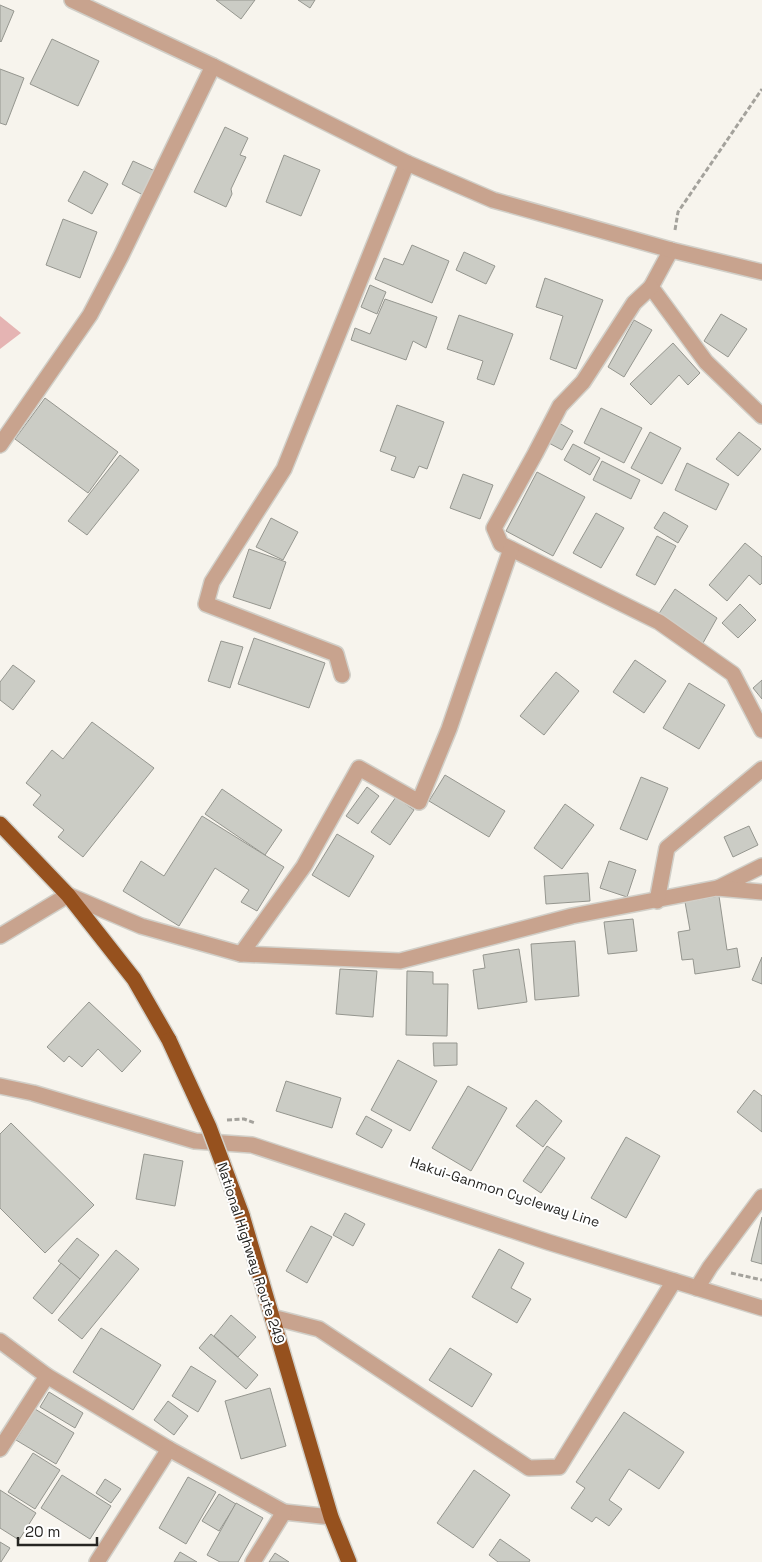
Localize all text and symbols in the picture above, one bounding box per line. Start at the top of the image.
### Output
street label: Hakui-Ganmon Cycleway Line [408,1153,602,1231]
street label: National Highway Route 249 [213,1160,289,1346]
scale bar [18,1514,96,1546]
text: 20 m [25,1522,60,1541]

